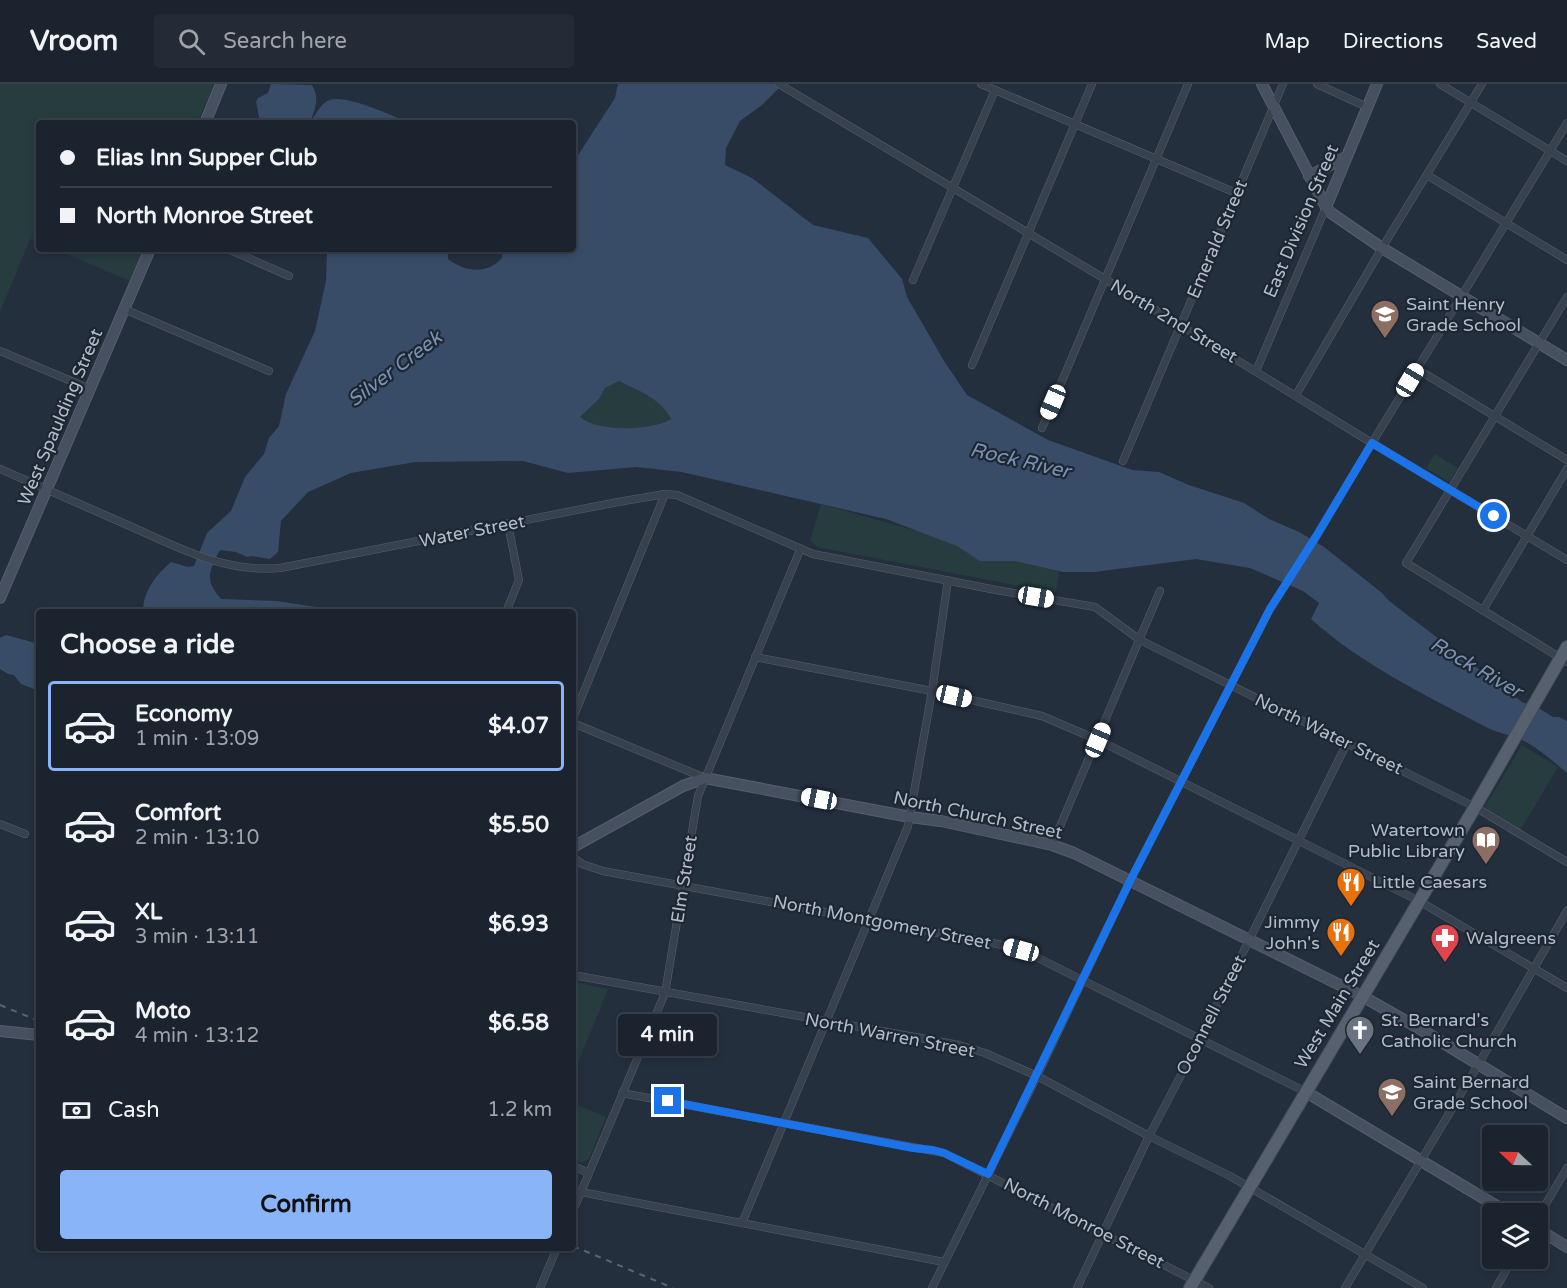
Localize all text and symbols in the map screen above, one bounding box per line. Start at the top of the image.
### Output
search box [154,14,574,68]
text: Vroom [30,24,118,58]
icon: search [175,25,208,58]
text: Search here [223,28,347,54]
text: Map [1264,29,1310,54]
text: Directions [1343,29,1443,54]
text: Saved [1476,29,1537,54]
street label: East Division Street [1259,141,1343,301]
text: Elias Inn Supper Club [96,145,317,171]
street label: Emerald Street [1182,176,1252,302]
text: North Monroe Street [96,203,313,229]
street label: North 2nd Street [1106,274,1242,368]
place label: Saint Henry Grade School [1406,293,1521,336]
school or university icon: Saint Henry Grade School [1369,298,1401,340]
street label: West Spaulding Street [13,325,107,509]
water label: Silver Creek [343,325,448,412]
car [1393,360,1427,400]
car [1038,382,1068,422]
water label: Rock River [968,438,1075,485]
route start [1480,502,1507,529]
street label: Water Street [417,510,527,552]
car [1017,585,1055,609]
text: Choose a ride [60,628,235,661]
water label: Rock River [1426,632,1528,705]
car [934,683,974,709]
street label: North Water Street [1251,689,1407,779]
icon: car [63,699,117,753]
text: Economy [135,701,232,727]
text: $4.07 [488,713,549,739]
car [1083,720,1113,760]
text: 1 min · 13:09 [135,727,259,751]
street label: North Church Street [891,786,1065,844]
car [800,787,838,811]
icon: car [63,798,117,852]
text: Comfort [135,800,221,826]
text: $5.50 [488,812,549,838]
place label: Watertown Public Library [1348,819,1465,862]
library icon: Watertown Public Library [1470,824,1502,866]
text: 2 min · 13:10 [135,826,259,850]
street label: Elm Street [666,833,702,924]
restaurant icon: Little Caesars [1335,866,1367,908]
place label: Little Caesars [1372,871,1487,893]
street label: North Montgomery Street [771,890,993,954]
icon: car [63,897,117,951]
text: XL [135,899,162,925]
text: $6.93 [488,911,549,937]
place label: Jimmy John's [1265,911,1320,954]
restaurant icon: Jimmy John's [1325,916,1357,958]
pharmacy icon: Walgreens [1429,922,1461,964]
text: 3 min · 13:11 [135,925,259,949]
place label: Walgreens [1466,927,1556,949]
street label: West Main Street [1290,935,1384,1073]
car [1001,937,1041,963]
street label: Oconnell Street [1171,951,1251,1079]
icon: car [63,996,117,1050]
text: Moto [135,998,191,1024]
street label: North Warren Street [803,1008,977,1062]
place label: St. Bernard's Catholic Church [1381,1009,1517,1052]
text: $6.58 [488,1010,549,1036]
callout: 4 min [618,1014,718,1056]
church icon: St. Bernard's Catholic Church [1344,1014,1376,1056]
text: 4 min [641,1023,694,1047]
text: 4 min · 13:12 [135,1024,259,1048]
place label: Saint Bernard Grade School [1413,1071,1530,1114]
school or university icon: Saint Bernard Grade School [1376,1076,1408,1118]
route end [654,1087,681,1114]
icon: cash [60,1094,93,1127]
text: Cash [108,1097,160,1123]
text: 1.2 km [487,1098,552,1122]
north arrow [1482,1125,1548,1191]
map controls [1482,1125,1548,1269]
button: Confirm [60,1170,552,1239]
street label: North Monroe Street [1000,1173,1168,1273]
button: layers [1482,1203,1548,1269]

